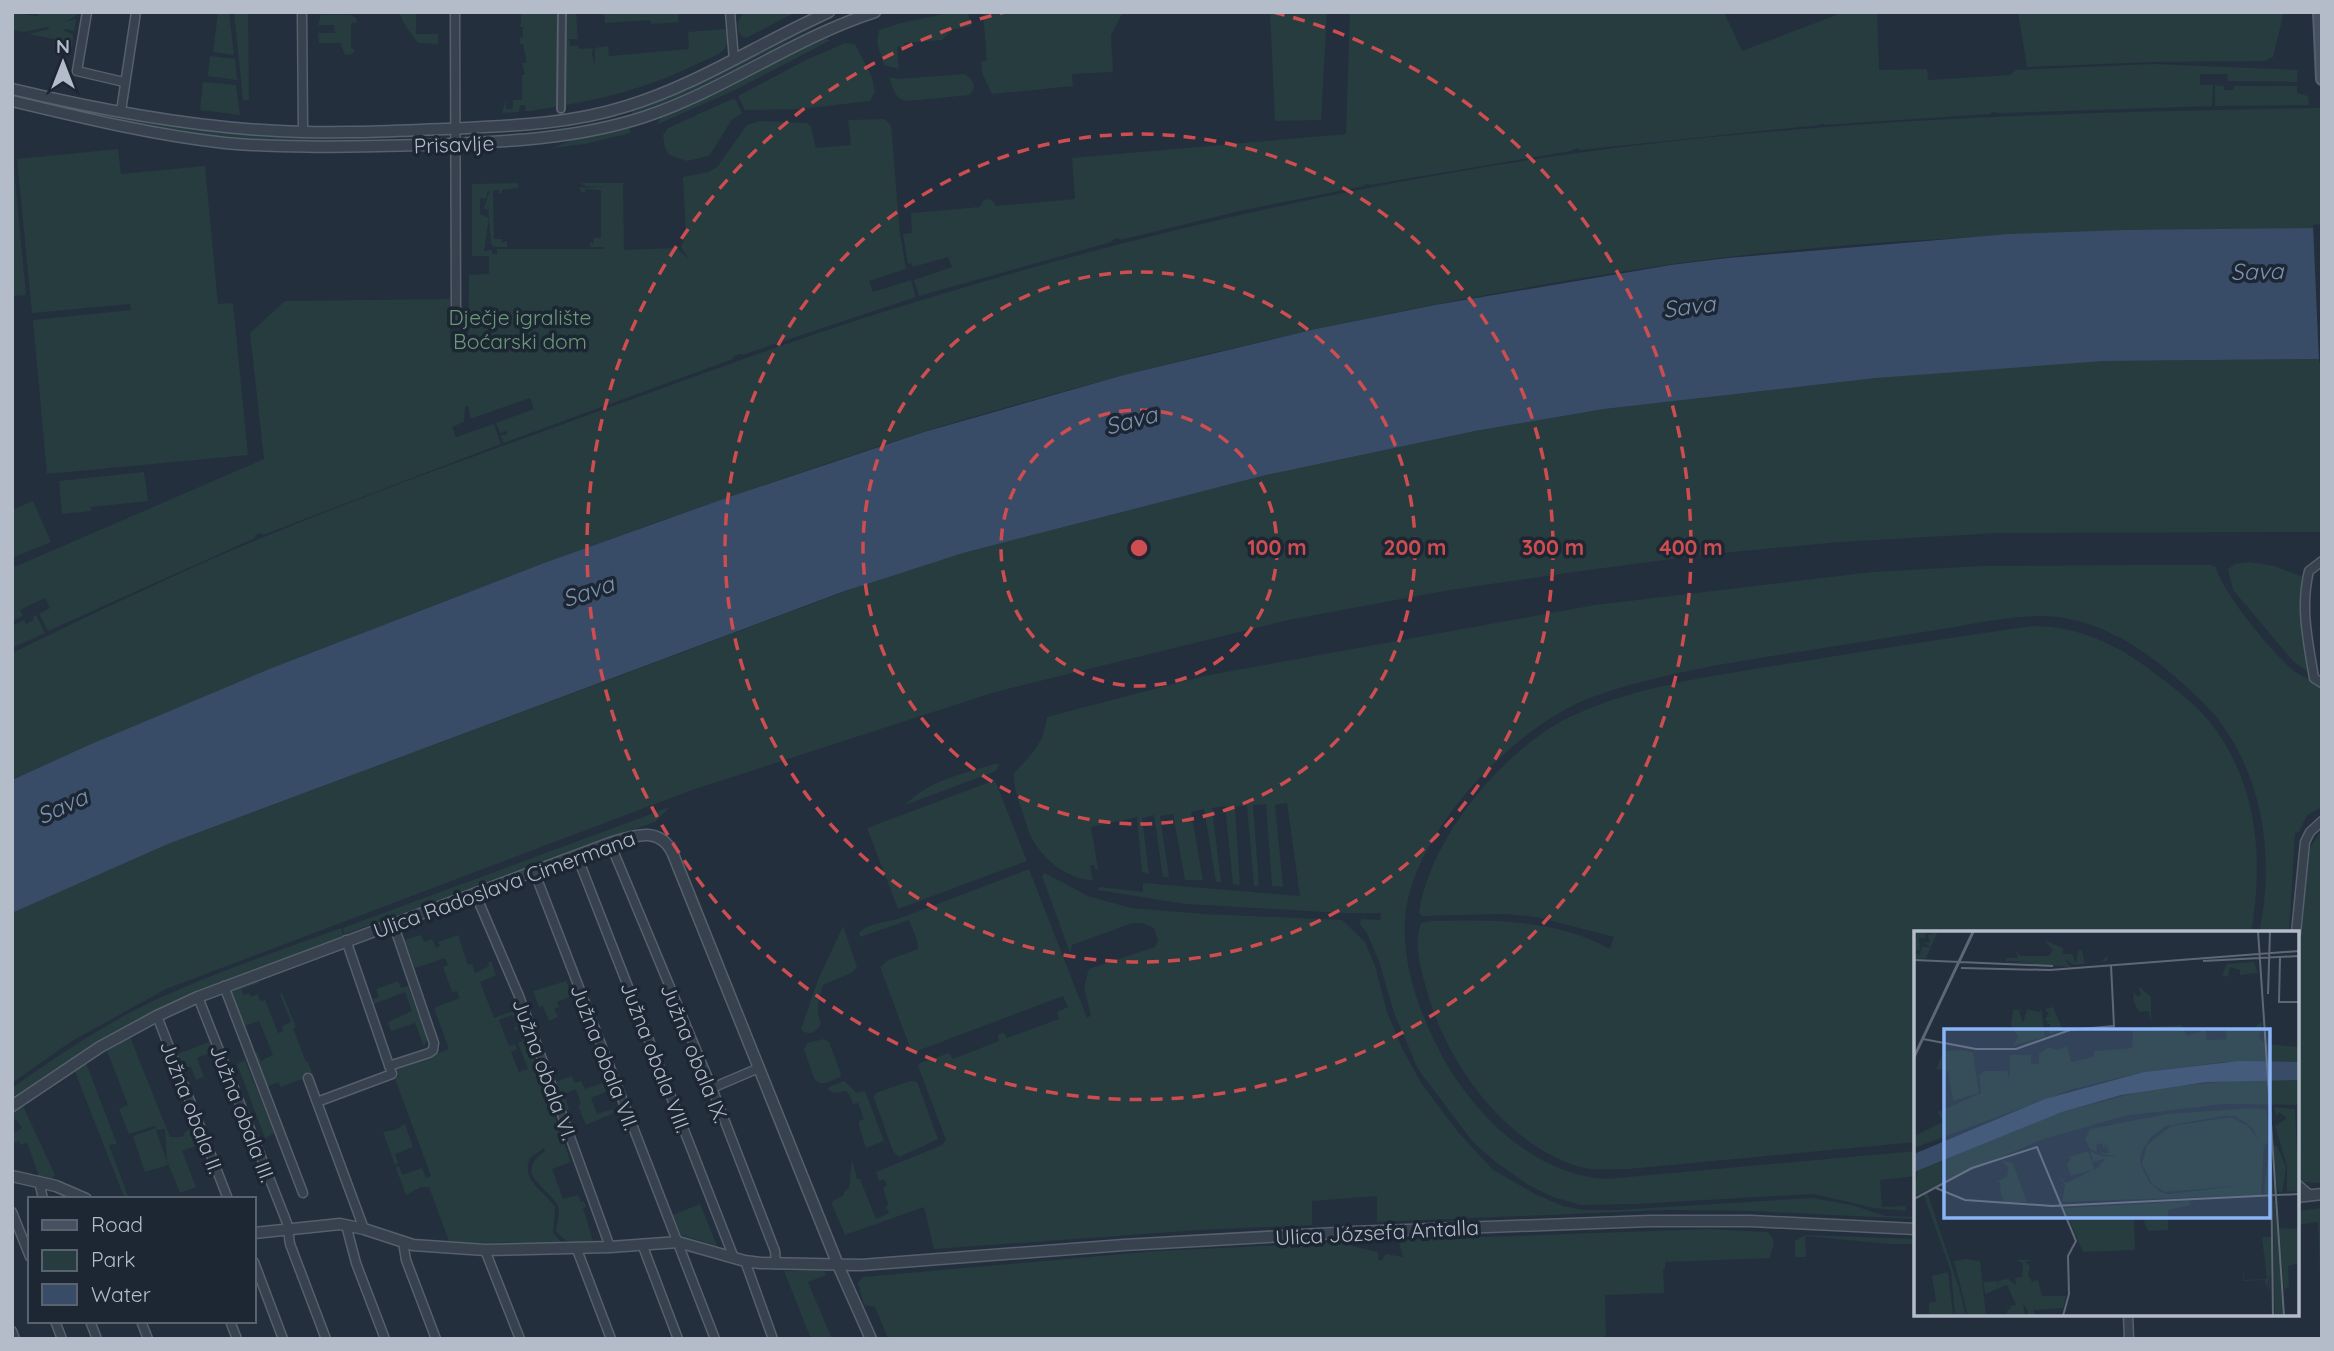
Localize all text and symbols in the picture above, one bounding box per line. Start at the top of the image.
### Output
north arrow [28,28,98,98]
text: N [56,34,70,58]
street label: Prisavlje [413,130,495,158]
water label: Sava [2230,256,2285,286]
water label: Sava [1661,288,1718,324]
park label: Dječje igralište Boćarski dom [449,304,592,354]
water label: Sava [1102,399,1161,441]
text: 100 m [1247,534,1307,560]
text: 200 m [1384,534,1446,560]
text: 300 m [1522,534,1584,560]
text: 400 m [1659,534,1723,560]
centre of rings [1127,536,1151,560]
water label: Sava [558,568,619,613]
water label: Sava [32,781,93,830]
street label: Ulica Radoslava Cimermana [370,824,638,944]
inset map [1914,931,2299,1316]
street label: Južna obala VIII. [615,978,697,1136]
street label: Južna obala VII. [565,980,645,1134]
street label: Južna obala IX. [655,980,735,1126]
street label: Južna obala VI. [507,995,583,1143]
street label: Južna obala II. [155,1037,229,1177]
street label: Južna obala III. [205,1040,281,1186]
legend [28,1197,256,1323]
text: Road [91,1211,143,1237]
street label: Ulica Józsefa Antalla [1275,1214,1479,1250]
text: Park [91,1246,135,1272]
text: Water [91,1281,151,1307]

